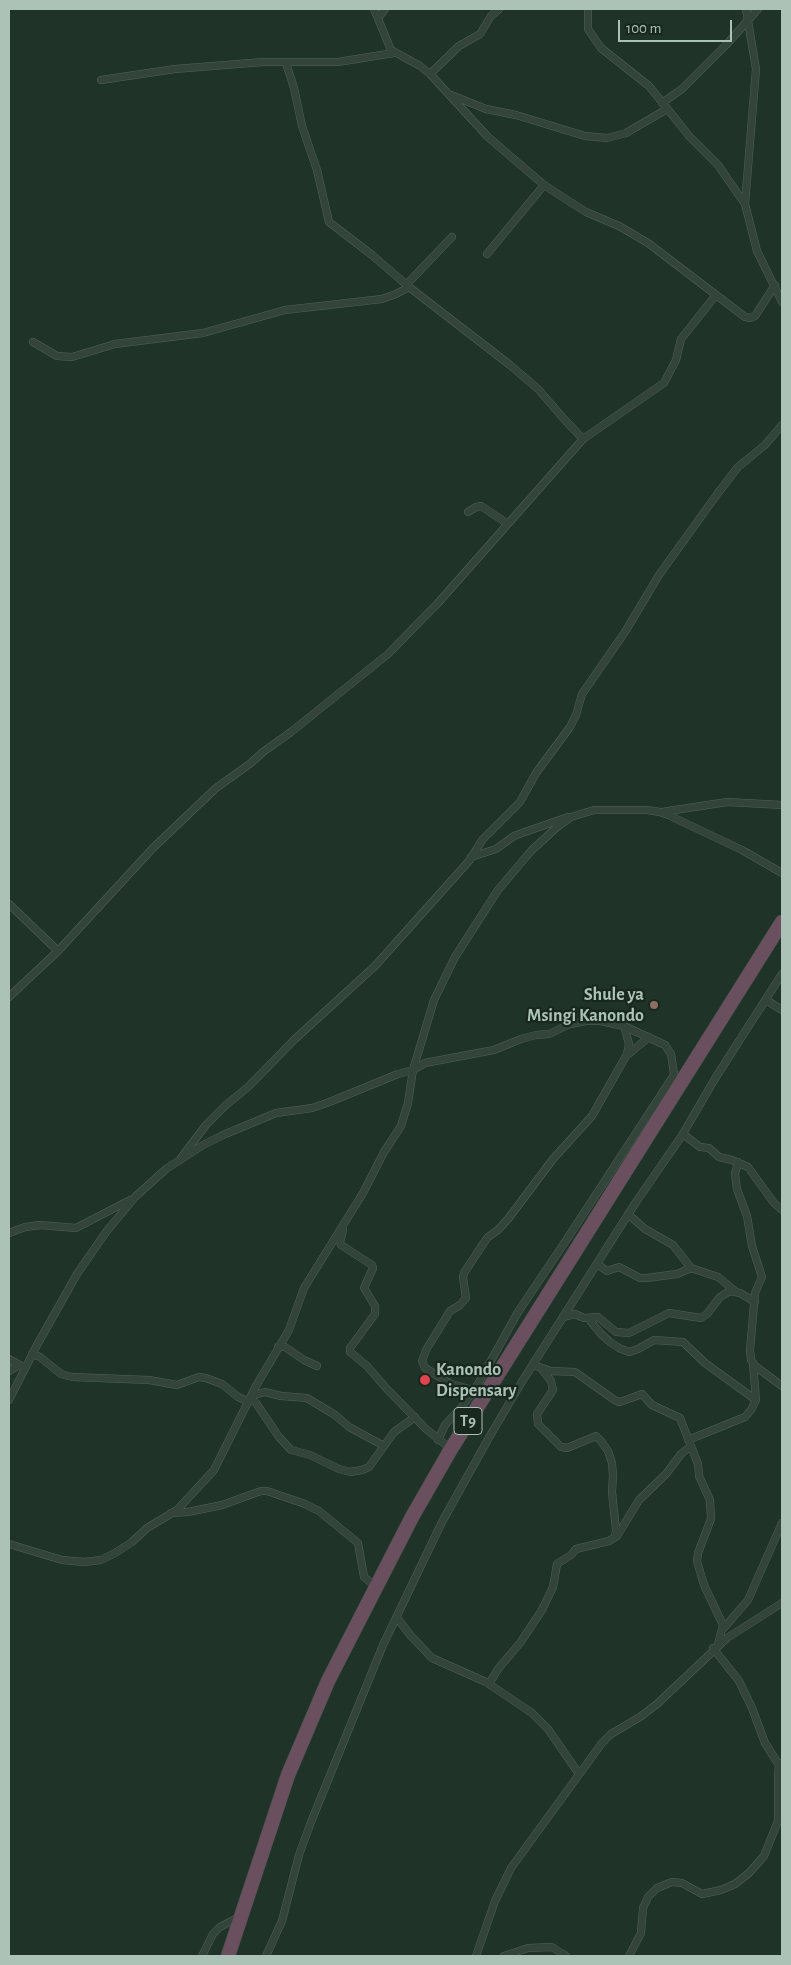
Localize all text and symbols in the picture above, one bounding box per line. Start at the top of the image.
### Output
scale bar [621,10,735,42]
text: 100 m [626,21,661,36]
place label: Shule ya Msingi Kanondo [527,984,644,1026]
marker: Shule ya Msingi Kanondo [648,999,660,1011]
place label: Kanondo Dispensary [436,1359,517,1402]
marker: Kanondo Dispensary [418,1373,432,1387]
road number: T9 [454,1408,482,1434]

